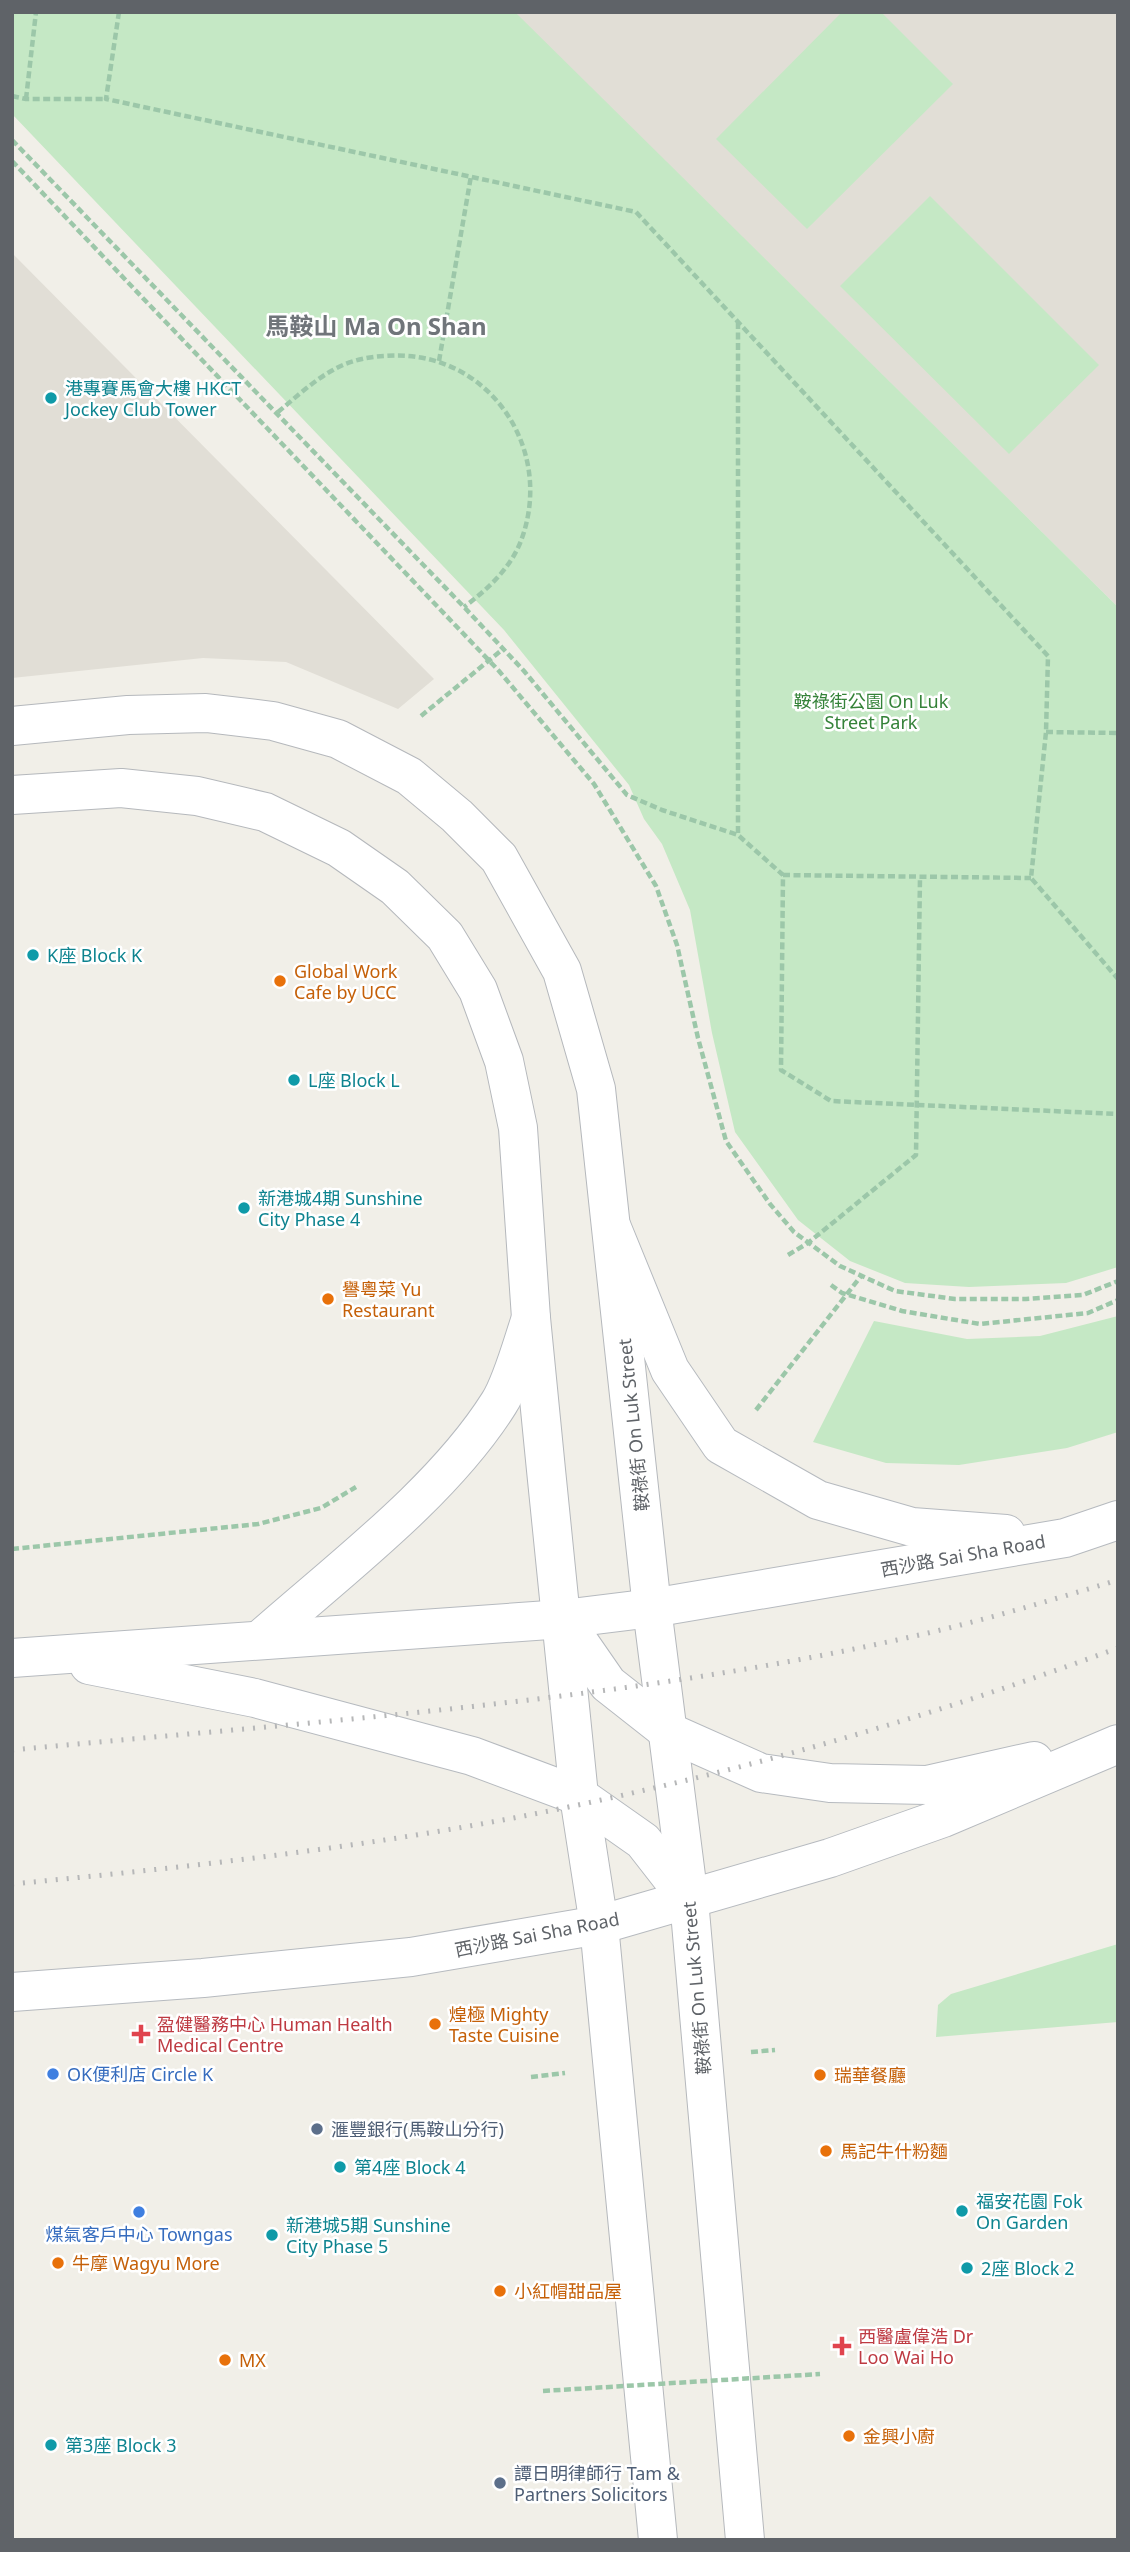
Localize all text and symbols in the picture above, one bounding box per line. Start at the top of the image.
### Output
district label: 馬鞍山 Ma On Shan [265,309,487,342]
place label: 港專賽馬會大樓 HKCT Jockey Club Tower [63,376,241,421]
marker: 港專賽馬會大樓 HKCT Jockey Club Tower [43,390,59,406]
park label: 鞍祿街公園 On Luk Street Park [794,689,949,734]
place label: K座 Block K [47,943,143,967]
marker: K座 Block K [25,947,41,963]
place label: Global Work Cafe by UCC [294,959,398,1004]
marker: Global Work Cafe by UCC [272,973,288,989]
place label: L座 Block L [308,1068,400,1092]
marker: L座 Block L [286,1072,302,1088]
place label: 新港城4期 Sunshine City Phase 4 [258,1186,423,1231]
marker: 新港城4期 Sunshine City Phase 4 [236,1200,252,1216]
place label: 譽粵菜 Yu Restaurant [342,1277,435,1322]
marker: 譽粵菜 Yu Restaurant [320,1291,336,1307]
street label: 鞍祿街 On Luk Street [612,1337,654,1513]
street label: 西沙路 Sai Sha Road [879,1529,1047,1581]
street label: 鞍祿街 On Luk Street [676,1900,716,2076]
street label: 西沙路 Sai Sha Road [453,1906,621,1962]
place label: 煌極 Mighty Taste Cuisine [449,2002,559,2047]
place label: 盈健醫務中心 Human Health Medical Centre [157,2012,393,2057]
marker: 煌極 Mighty Taste Cuisine [427,2016,443,2032]
marker: 盈健醫務中心 Human Health Medical Centre [131,2024,151,2044]
place label: OK便利店 Circle K [67,2062,214,2086]
place label: 瑞華餐廳 [834,2063,906,2087]
marker: OK便利店 Circle K [45,2066,61,2082]
marker: 瑞華餐廳 [812,2067,828,2083]
place label: 滙豐銀行(馬鞍山分行) [331,2117,504,2141]
marker: 滙豐銀行(馬鞍山分行) [309,2121,325,2137]
place label: 馬記牛什粉麵 [840,2139,948,2163]
marker: 馬記牛什粉麵 [818,2143,834,2159]
place label: 第4座 Block 4 [354,2155,465,2179]
marker: 第4座 Block 4 [332,2159,348,2175]
place label: 福安花園 Fok On Garden [976,2189,1083,2234]
marker: 福安花園 Fok On Garden [954,2203,970,2219]
marker: 煤氣客戶中心 Towngas [131,2204,147,2220]
place label: 新港城5期 Sunshine City Phase 5 [286,2213,451,2258]
place label: 煤氣客戶中心 Towngas [45,2222,233,2246]
marker: 新港城5期 Sunshine City Phase 5 [264,2227,280,2243]
place label: 牛摩 Wagyu More [72,2251,220,2275]
marker: 牛摩 Wagyu More [50,2255,66,2271]
place label: 2座 Block 2 [981,2256,1074,2280]
marker: 2座 Block 2 [959,2260,975,2276]
place label: 小紅帽甜品屋 [514,2279,622,2303]
marker: 小紅帽甜品屋 [492,2283,508,2299]
place label: 西醫盧偉浩 Dr Loo Wai Ho [858,2324,974,2369]
marker: 西醫盧偉浩 Dr Loo Wai Ho [832,2336,852,2356]
place label: MX [239,2348,266,2372]
marker: MX [217,2352,233,2368]
place label: 金興小廚 [863,2424,935,2448]
marker: 金興小廚 [841,2428,857,2444]
place label: 第3座 Block 3 [65,2433,176,2457]
marker: 第3座 Block 3 [43,2437,59,2453]
place label: 譚日明律師行 Tam & Partners Solicitors [514,2461,681,2506]
marker: 譚日明律師行 Tam & Partners Solicitors [492,2475,508,2491]

